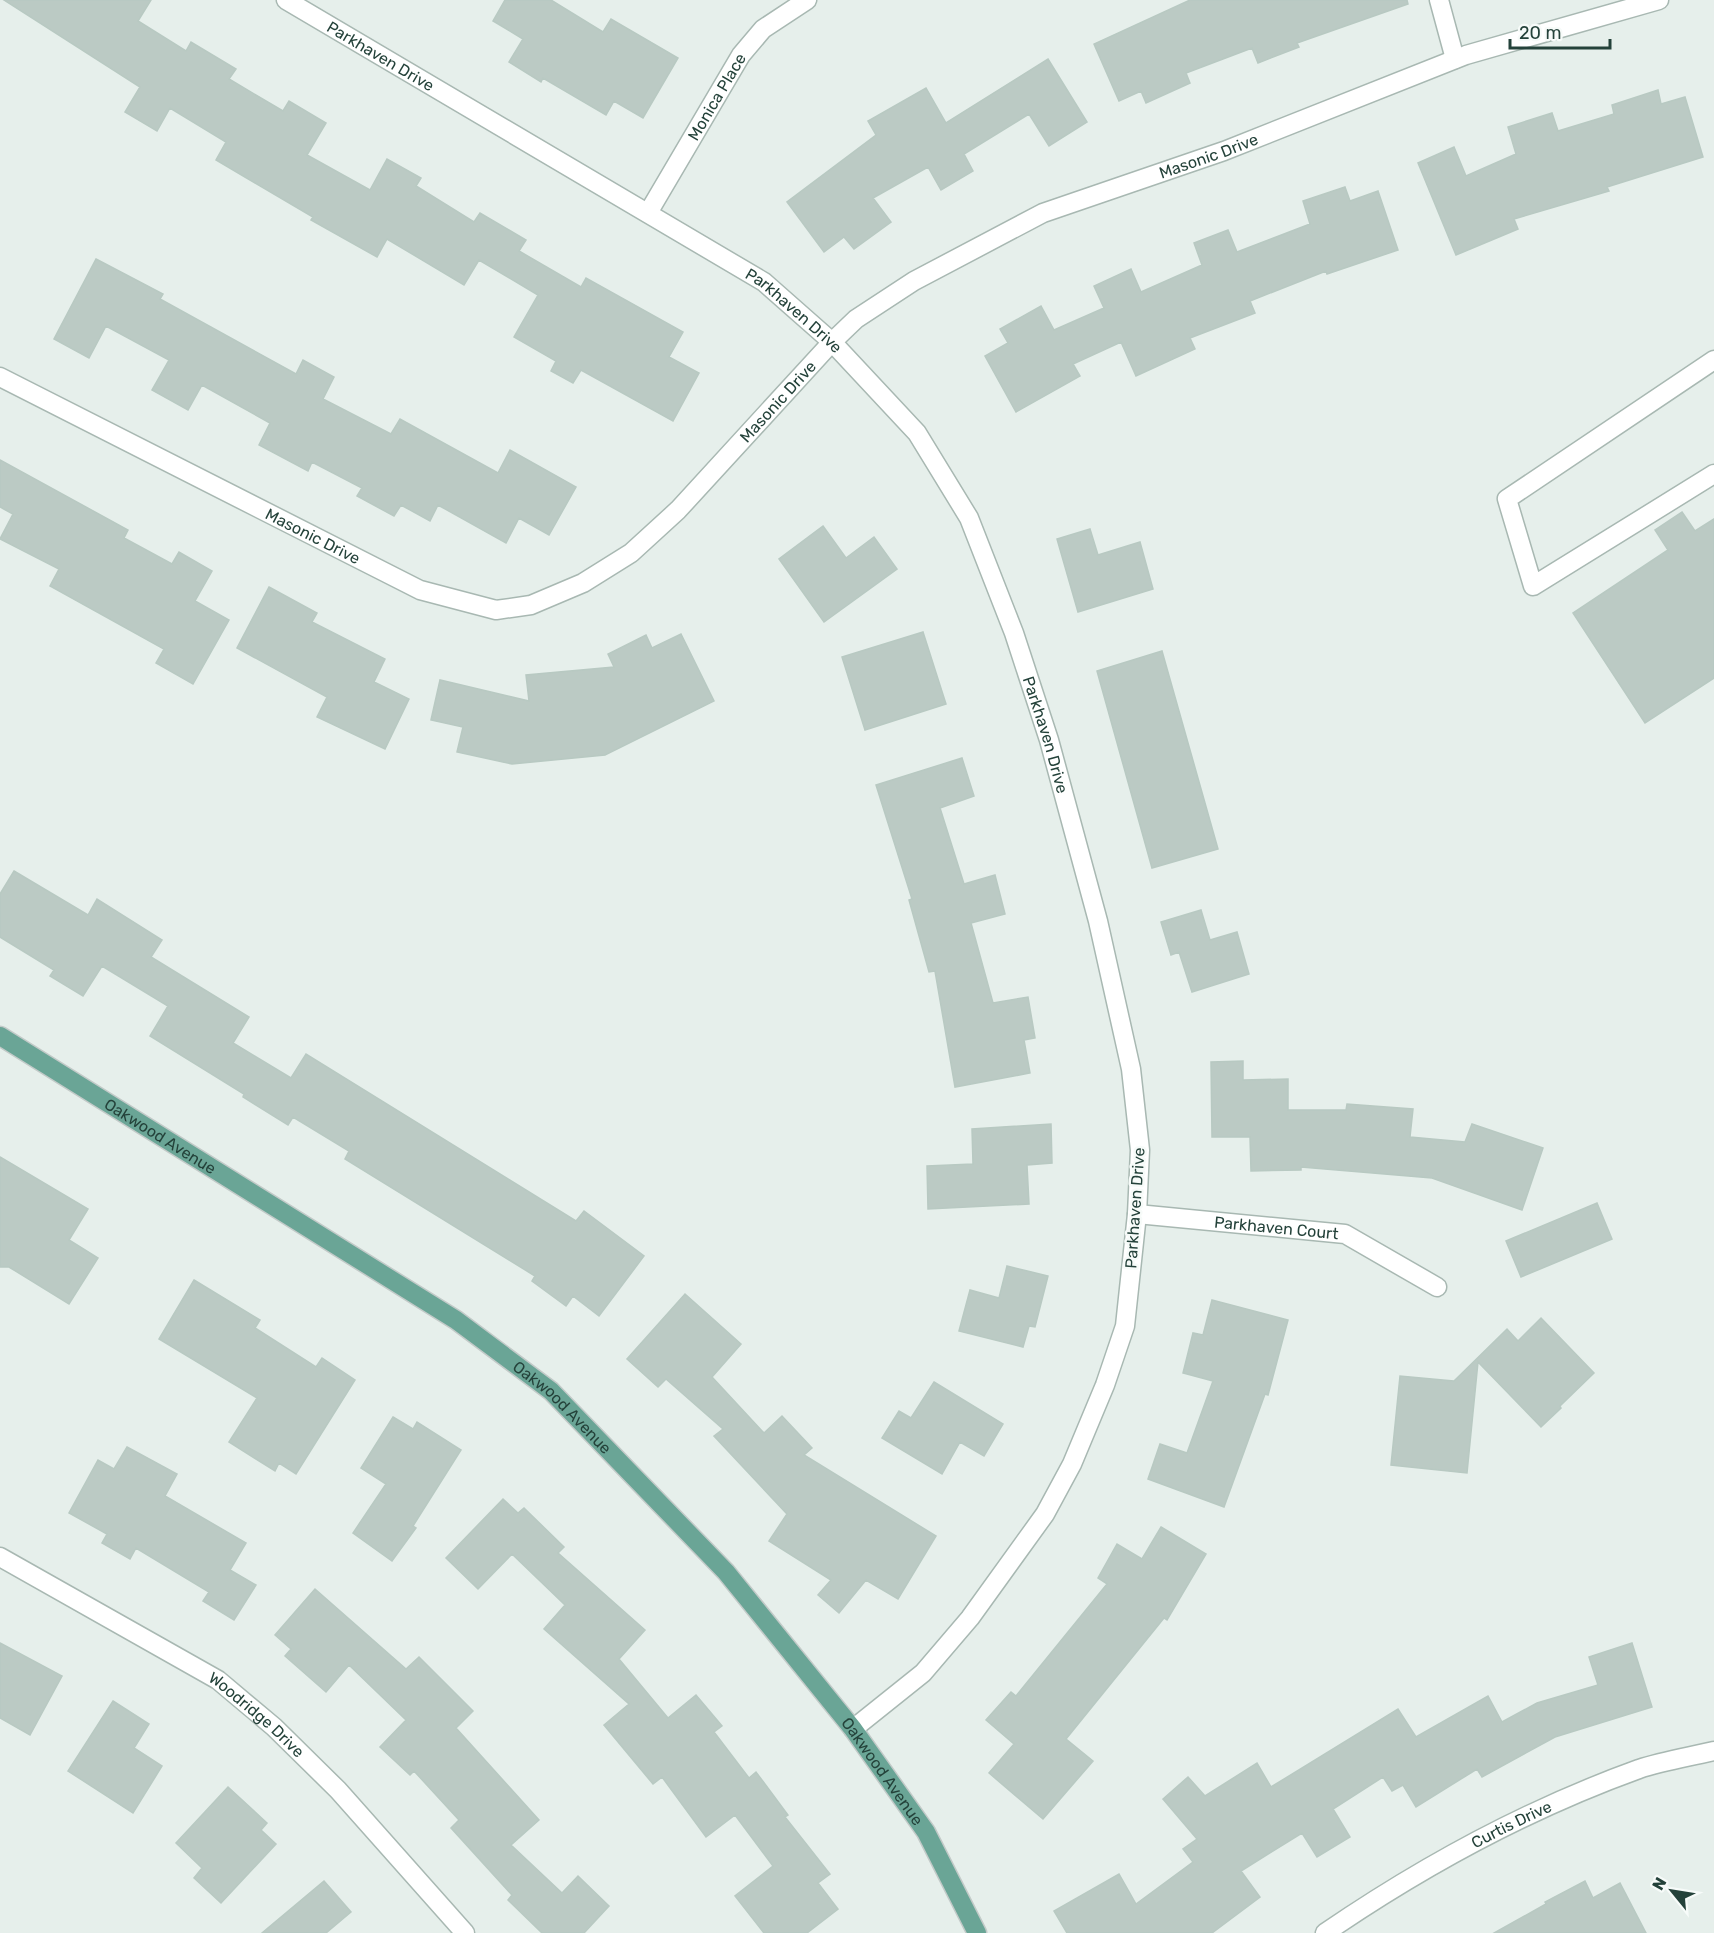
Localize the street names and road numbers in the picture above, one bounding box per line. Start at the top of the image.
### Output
street label: Parkhaven Drive [324,17,438,95]
street label: Monica Place [683,50,750,144]
street label: Masonic Drive [1156,129,1261,182]
street label: Parkhaven Drive [742,264,847,357]
street label: Masonic Drive [736,357,820,446]
street label: Masonic Drive [262,504,364,568]
street label: Parkhaven Drive [1019,674,1073,795]
street label: Oakwood Avenue [101,1094,220,1178]
street label: Parkhaven Drive [1121,1147,1149,1269]
street label: Parkhaven Court [1213,1212,1339,1243]
street label: Oakwood Avenue [509,1357,616,1457]
street label: Woodridge Drive [206,1667,309,1761]
street label: Oakwood Avenue [838,1713,928,1829]
street label: Curtis Drive [1468,1796,1554,1852]

